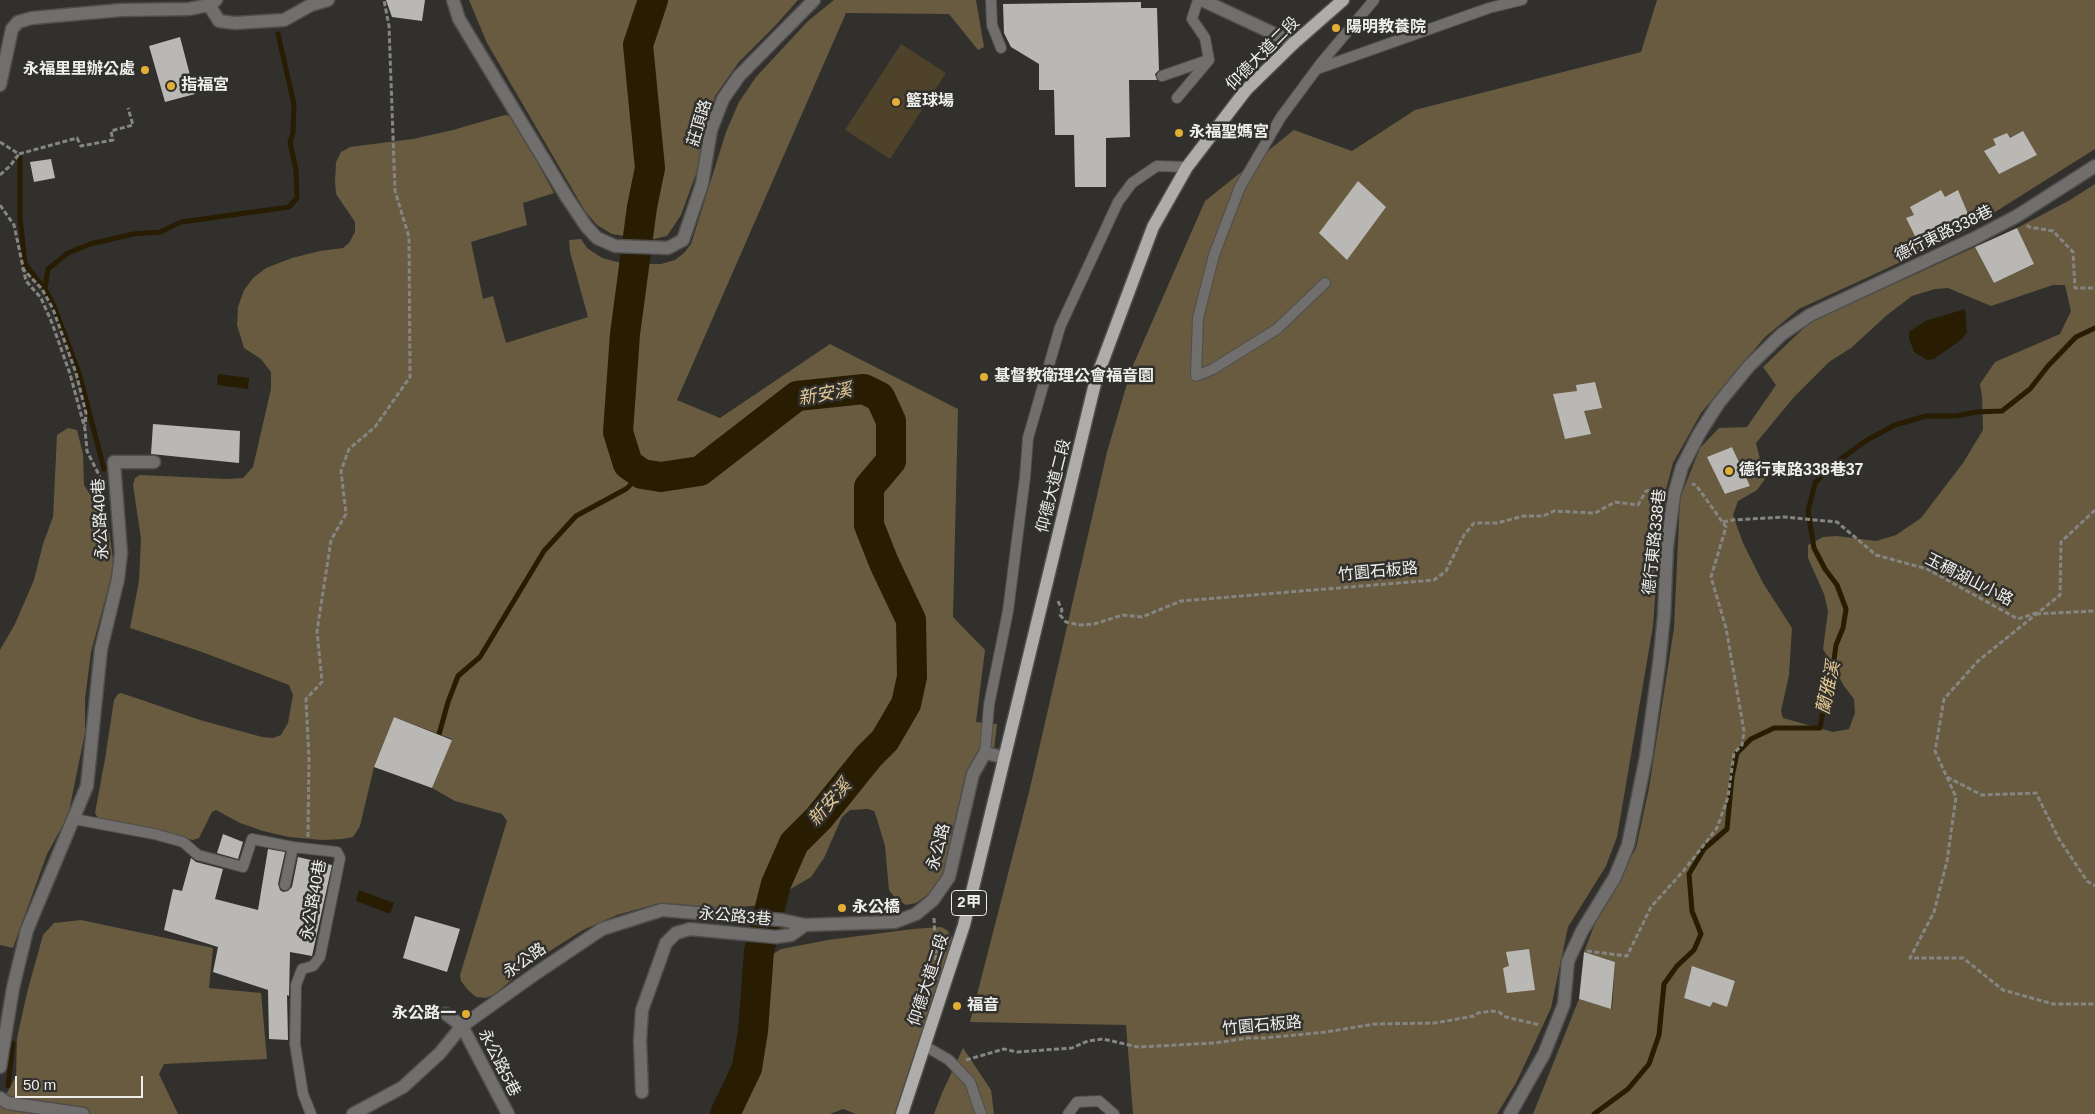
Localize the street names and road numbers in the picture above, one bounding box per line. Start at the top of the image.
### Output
street label: 仰德大道二段 [1222,13,1304,95]
street label: 莊頂路 [684,97,716,149]
street label: 德行東路338巷 [1892,202,1996,266]
street label: 仰德大道二段 [1033,437,1075,535]
street label: 永公路40巷 [89,478,113,560]
street label: 德行東路338巷 [1640,488,1670,596]
street label: 玉稠湖山小路 [1922,550,2016,610]
street label: 竹園石板路 [1337,559,1419,585]
street label: 永公路 [924,821,954,873]
street label: 永公路40巷 [297,858,331,942]
road number: 2甲 [952,890,986,916]
street label: 永公路3巷 [698,904,772,930]
street label: 仰德大道二段 [905,931,953,1029]
street label: 永公路 [500,939,550,983]
street label: 竹園石板路 [1221,1013,1303,1039]
street label: 永公路5巷 [474,1026,524,1100]

